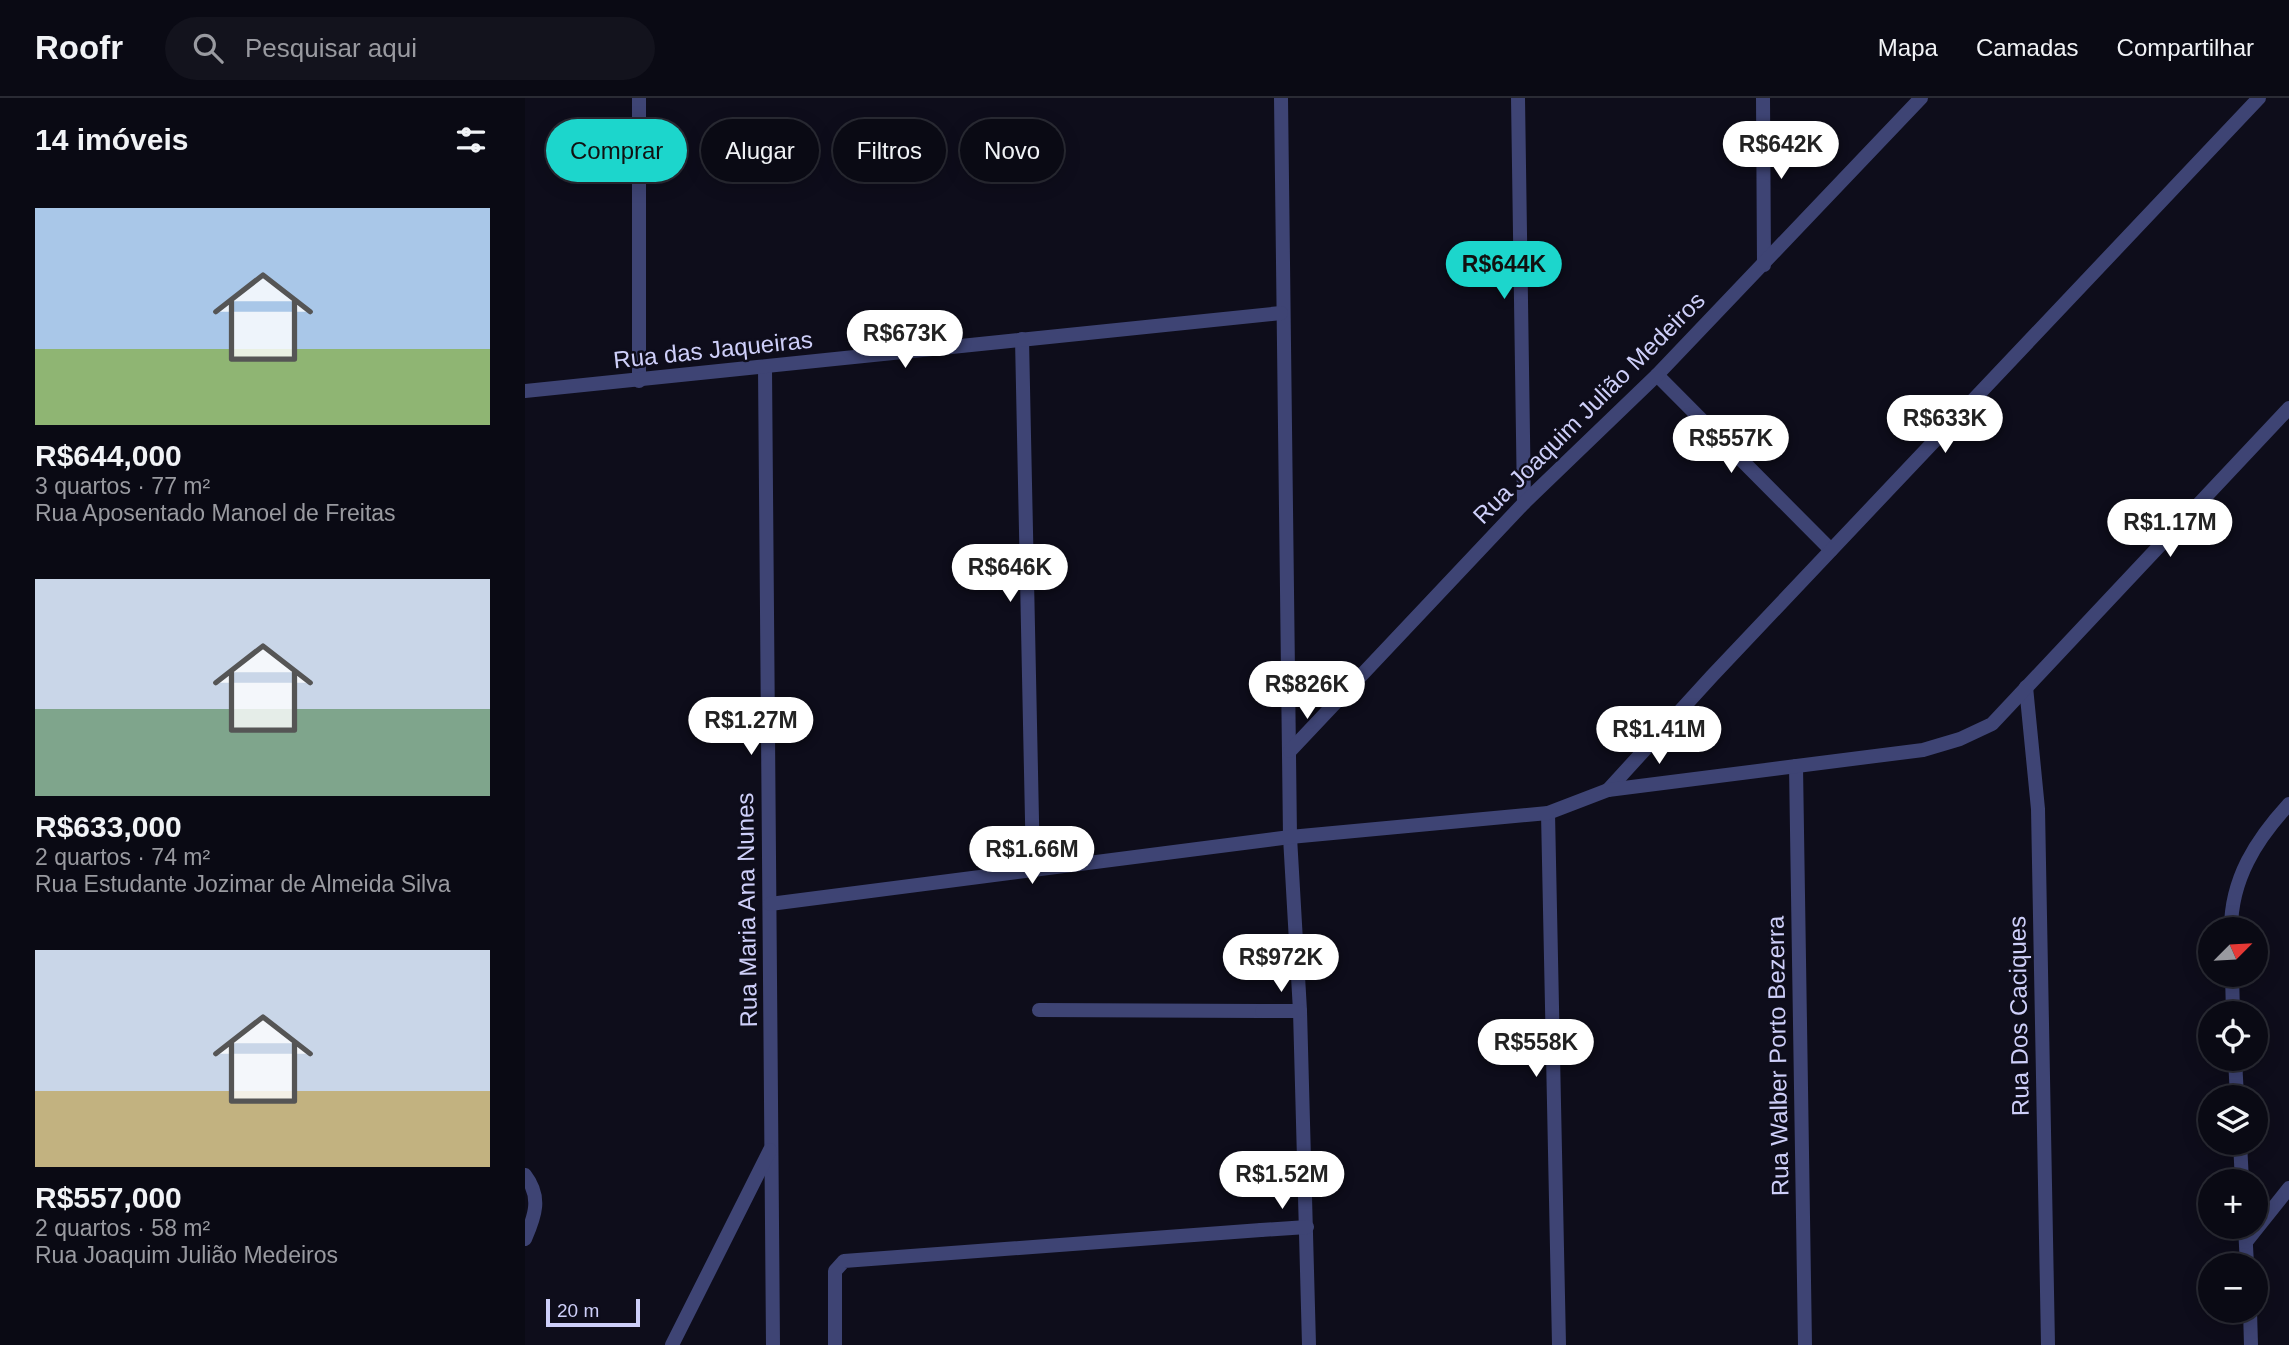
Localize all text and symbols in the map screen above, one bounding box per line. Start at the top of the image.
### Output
search box [165,17,655,80]
text: Roofr [35,29,123,66]
icon: search [189,29,227,67]
text: Pesquisar aqui [245,33,417,63]
text: Mapa [1878,34,1938,61]
text: Camadas [1976,34,2079,61]
text: Compartilhar [2117,34,2254,61]
chip: Comprar [546,119,687,182]
chip: Alugar [701,119,819,182]
chip: Filtros [833,119,946,182]
chip: Novo [960,119,1064,182]
icon: filters [452,121,490,159]
pin: R$642K [1724,122,1838,181]
text: 14 imóveis [35,123,188,156]
text: R$642K [1739,131,1823,157]
pin: R$644K [1447,242,1561,301]
text: R$644K [1462,251,1546,277]
icon: home [200,254,326,380]
street label: Rua Joaquim Julião Medeiros [1467,286,1710,529]
pin: R$673K [848,310,962,370]
text: R$673K [863,320,947,346]
street label: Rua das Jaqueiras [612,326,814,373]
pin: R$633K [1888,396,2002,455]
text: R$633K [1903,405,1987,431]
pin: R$557K [1674,416,1788,475]
text: R$557K [1689,425,1773,451]
text: R$644,000 [35,439,182,472]
text: 3 quartos · 77 m² [35,473,210,499]
text: Rua Aposentado Manoel de Freitas [35,500,396,526]
pin: R$1.17M [2105,500,2235,559]
text: R$1.17M [2123,509,2217,535]
pin: R$646K [953,545,1067,604]
text: R$646K [968,554,1052,580]
icon: home [200,625,326,751]
pin: R$826K [1250,662,1364,721]
text: R$826K [1265,671,1349,697]
pin: R$1.27M [686,698,816,757]
pin: R$1.41M [1594,706,1724,766]
text: R$1.27M [704,707,798,733]
text: R$1.41M [1612,716,1706,742]
street label: Rua Maria Ana Nunes [731,792,762,1028]
text: R$633,000 [35,810,182,843]
pin: R$1.66M [967,826,1097,886]
text: R$1.66M [985,836,1079,862]
text: 2 quartos · 74 m² [35,844,210,870]
text: Rua Estudante Jozimar de Almeida Silva [35,871,451,897]
street label: Rua Walber Porto Bezerra [1762,915,1793,1197]
street label: Rua Dos Caciques [2003,916,2034,1116]
north arrow [2198,917,2268,987]
map controls [2198,917,2268,1323]
pin: R$972K [1224,934,1338,994]
text: R$972K [1239,944,1323,970]
icon: home [200,996,326,1122]
button: locate [2198,1001,2268,1071]
pin: R$558K [1479,1020,1593,1079]
text: R$558K [1494,1029,1578,1055]
button: layers [2198,1085,2268,1155]
pin: R$1.52M [1217,1152,1347,1211]
text: R$1.52M [1235,1161,1329,1187]
button: + [2198,1169,2268,1239]
text: R$557,000 [35,1181,182,1214]
text: 2 quartos · 58 m² [35,1215,210,1241]
text: Rua Joaquim Julião Medeiros [35,1242,338,1268]
button: − [2198,1253,2268,1323]
scale bar [546,1296,641,1328]
text: 20 m [557,1300,599,1321]

